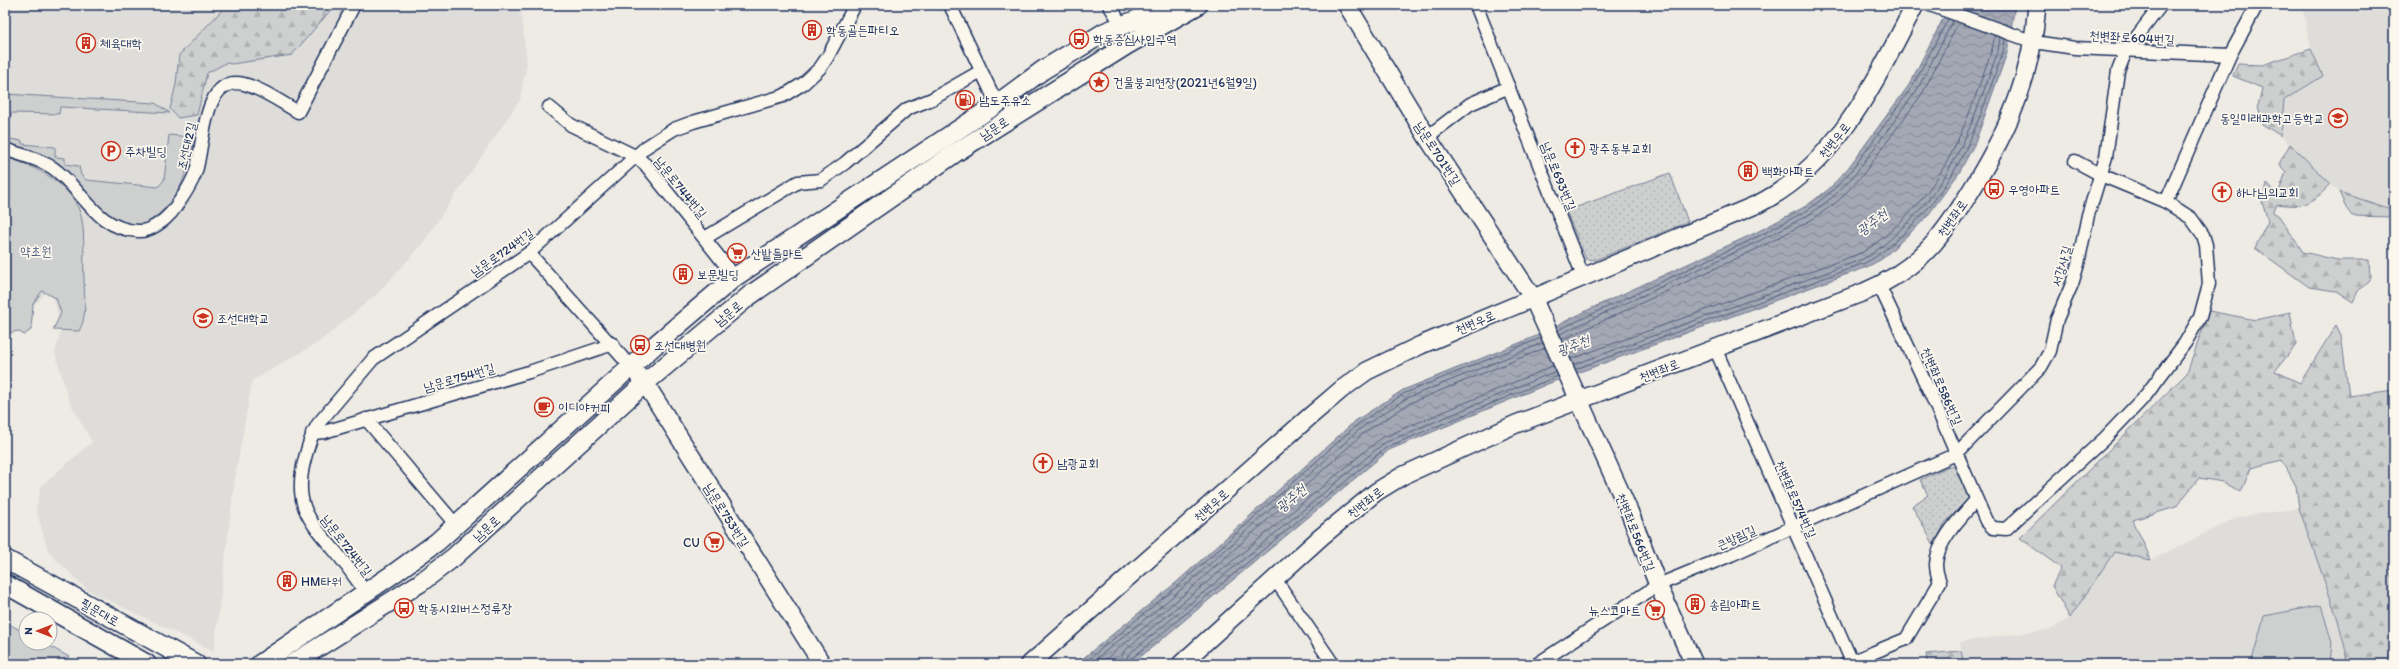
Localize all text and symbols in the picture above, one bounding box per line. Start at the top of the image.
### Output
building icon: 학동골든파티오 [801,19,823,41]
place label: 학동골든파티오 [826,23,899,38]
bus stop icon: 학동증심사입구역 [1068,28,1090,50]
street label: 천변좌로604번길 [2089,28,2175,47]
building icon: 체육대학 [75,32,97,54]
place label: 학동증심사입구역 [1093,32,1177,47]
place label: 체육대학 [100,36,142,51]
place icon: 건물붕괴현장(2021년6월9일) [1088,71,1110,93]
place label: 건물붕괴현장(2021년6월9일) [1113,75,1257,90]
fuel station icon: 남도주유소 [954,89,976,111]
place label: 남도주유소 [979,93,1031,108]
school or university icon: 동일미래과학고등학교 [2327,107,2349,129]
place label: 동일미래과학고등학교 [2219,111,2324,126]
street label: 남문로 [977,114,1012,143]
street label: 남문로701번길 [1411,119,1464,188]
street label: 천변우로 [1815,119,1853,161]
street label: 조선대2길 [174,121,199,172]
church icon: 광주동부교회 [1564,137,1586,159]
street label: 남문로693번길 [1538,139,1579,213]
parking icon: 주차빌딩 [100,140,122,162]
place label: 광주동부교회 [1589,141,1652,156]
place label: 주차빌딩 [125,144,167,159]
street label: 남문로744번길 [651,154,710,221]
building icon: 백화아파트 [1737,160,1759,182]
place label: 백화아파트 [1762,164,1814,179]
bus stop icon: 우영아파트 [1983,178,2005,200]
church icon: 하나님의교회 [2211,181,2233,203]
place label: 우영아파트 [2008,182,2060,197]
place label: 하나님의교회 [2236,185,2299,200]
street label: 천변좌로 [1934,197,1971,240]
water label: 광주천 [1854,205,1892,239]
street label: 남문로724번길 [468,225,537,280]
supermarket icon: 산밭들마트 [726,242,748,264]
park label: 약초원 [20,244,52,259]
street label: 서강사길 [2049,244,2074,288]
place label: 산밭들마트 [751,246,803,261]
building icon: 보문빌딩 [672,263,694,285]
place label: 보문빌딩 [697,267,739,282]
street label: 남문로 [711,298,745,329]
school or university icon: 조선대학교 [192,307,214,329]
street label: 천변우로 [1453,307,1497,338]
place label: 조선대학교 [217,311,269,326]
water label: 광주천 [1554,331,1594,359]
bus stop icon: 조선대병원 [629,334,651,356]
place label: 조선대병원 [654,338,706,353]
street label: 천변좌로586번길 [1918,345,1965,427]
street label: 천변좌로 [1637,356,1681,385]
street label: 남문로754번길 [422,360,496,395]
cafe icon: 이디야커피 [533,396,555,418]
place label: 이디야커피 [558,400,610,415]
church icon: 남광교회 [1032,452,1054,474]
place label: 남광교회 [1057,456,1099,471]
street label: 천변좌로574번길 [1772,458,1819,541]
street label: 남문로753번길 [701,480,752,550]
water label: 광주천 [1273,480,1311,516]
street label: 천변좌로 [1344,484,1386,521]
street label: 천변우로 [1191,486,1232,525]
street label: 천변좌로566번길 [1613,491,1658,574]
street label: 남문로724번길 [318,512,375,579]
street label: 남문로 [470,512,503,544]
street label: 큰방림길 [1714,522,1758,553]
supermarket icon: CU [703,531,725,553]
place label: CU [683,535,700,550]
building icon: HM타워 [276,570,298,592]
place label: HM타워 [301,574,341,589]
building icon: 송림아파트 [1684,593,1706,615]
street label: 필문대로 [78,596,122,629]
bus stop icon: 학동시외버스정류장 [393,597,415,619]
place label: 송림아파트 [1709,597,1761,612]
supermarket icon: 뉴스코마트 [1644,599,1666,621]
place label: 학동시외버스정류장 [418,601,512,616]
place label: 뉴스코마트 [1589,603,1641,618]
north arrow [18,611,58,651]
text: N [22,627,35,635]

